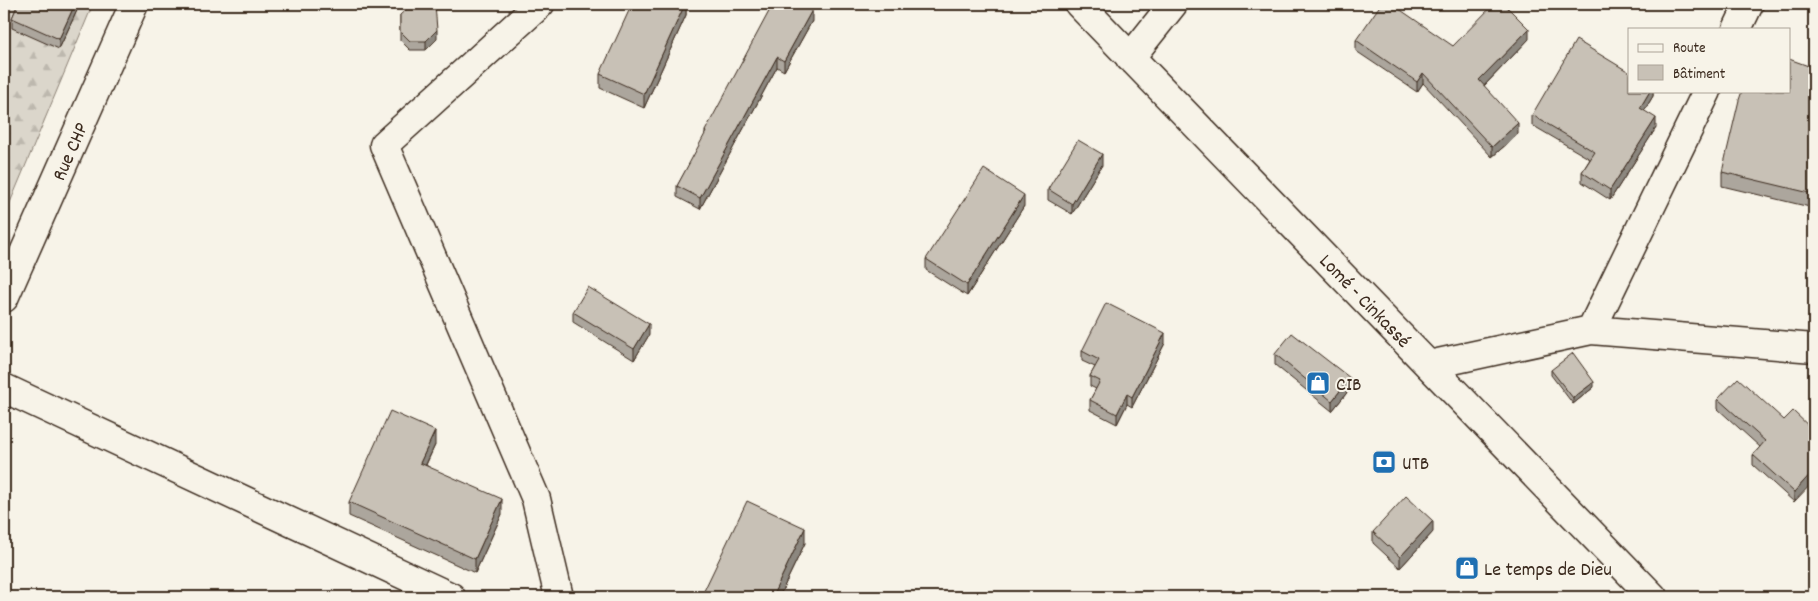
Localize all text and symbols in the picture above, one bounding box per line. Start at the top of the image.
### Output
legend [1628,28,1790,92]
text: Route [1673,38,1706,60]
text: Bâtiment [1673,64,1726,86]
street label: Rue CHP [47,119,97,186]
street label: Lomé - Cinkassé [1312,249,1416,355]
shop icon: CIB [1305,370,1331,396]
place label: CIB [1336,372,1362,400]
bank icon: UTB [1371,449,1397,475]
place label: UTB [1402,451,1429,479]
shop icon: Le temps de Dieu [1454,555,1480,581]
place label: Le temps de Dieu [1484,557,1612,585]

